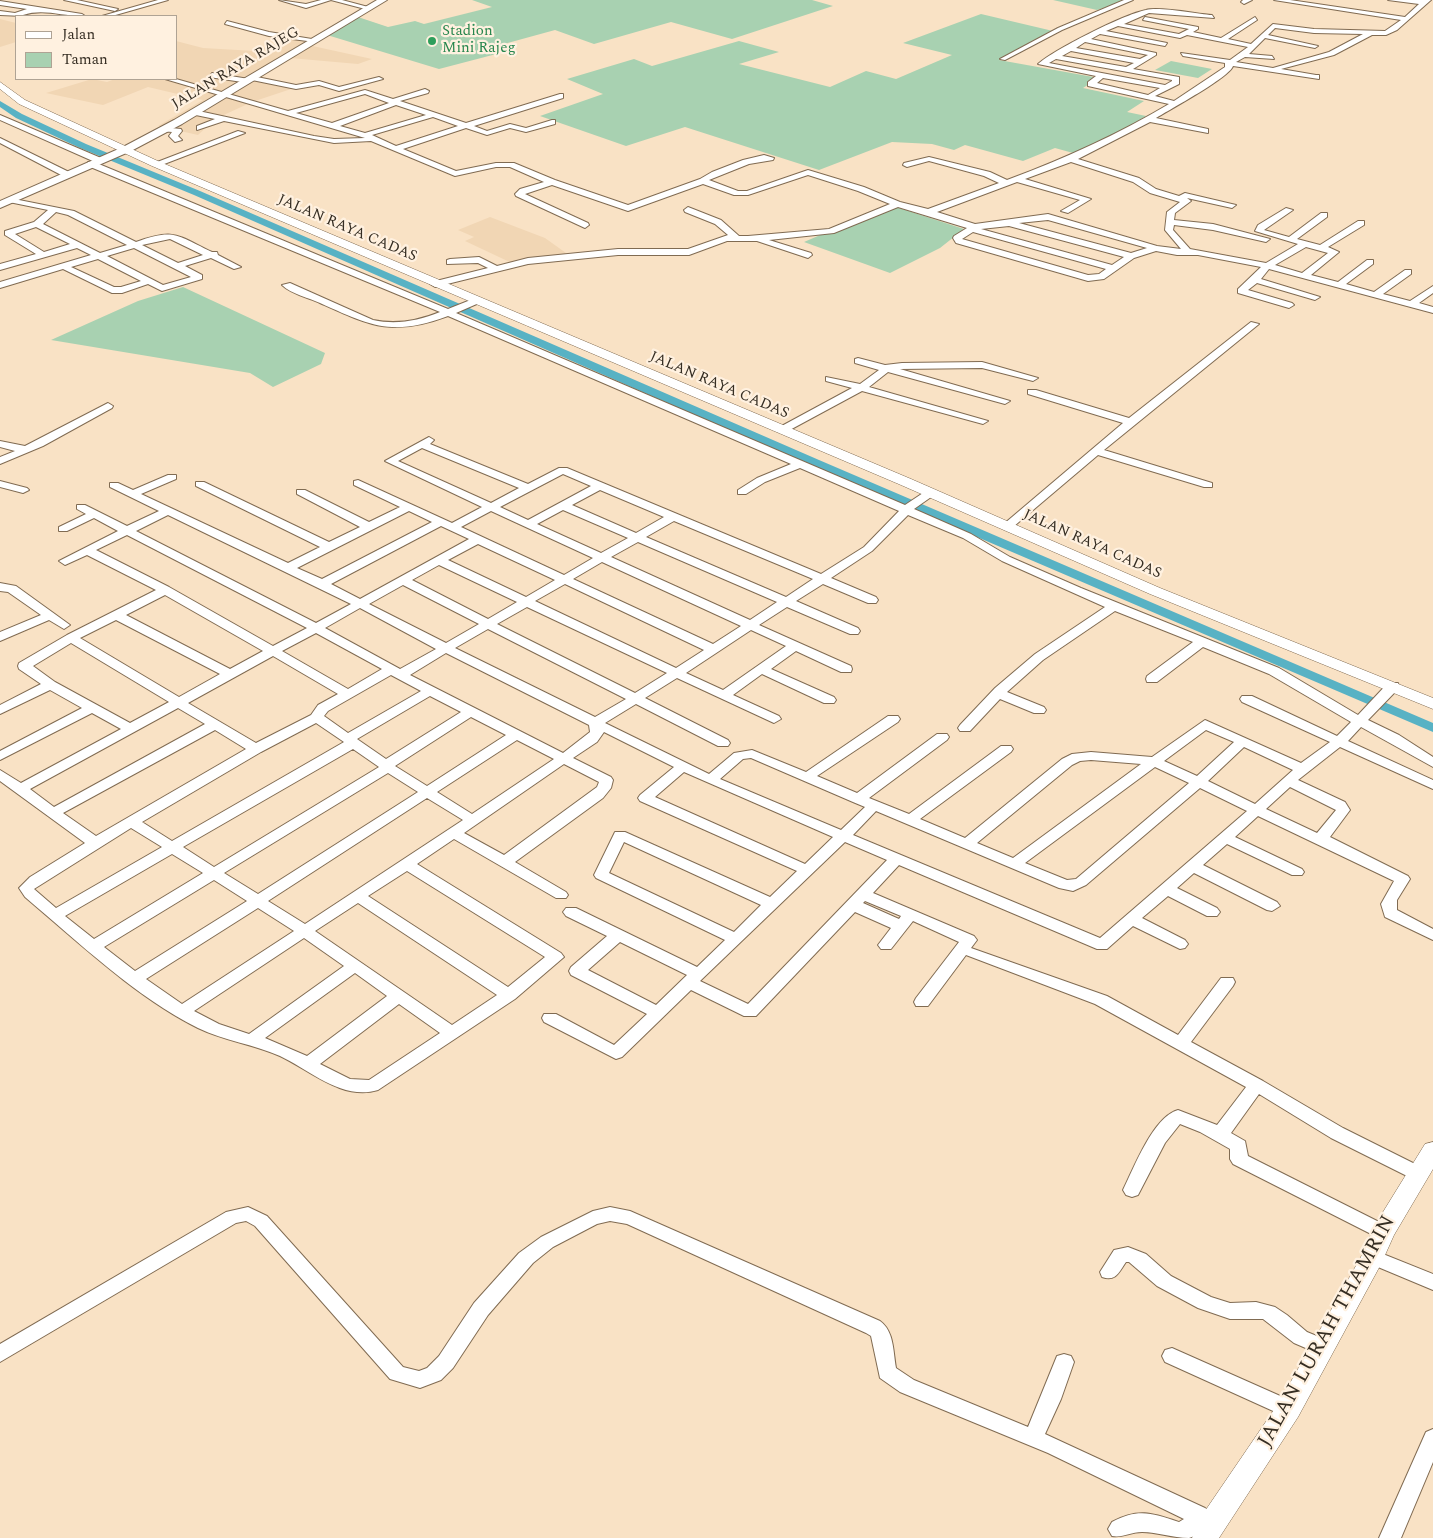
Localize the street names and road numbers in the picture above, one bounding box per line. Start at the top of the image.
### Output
street label: JALAN RAYA RAJEG [169,24,303,114]
street label: JALAN RAYA CADAS [275,192,419,266]
street label: JALAN RAYA CADAS [647,349,791,423]
street label: JALAN RAYA CADAS [1020,506,1164,584]
street label: JALAN LURAH THAMRIN [1254,1212,1402,1452]

